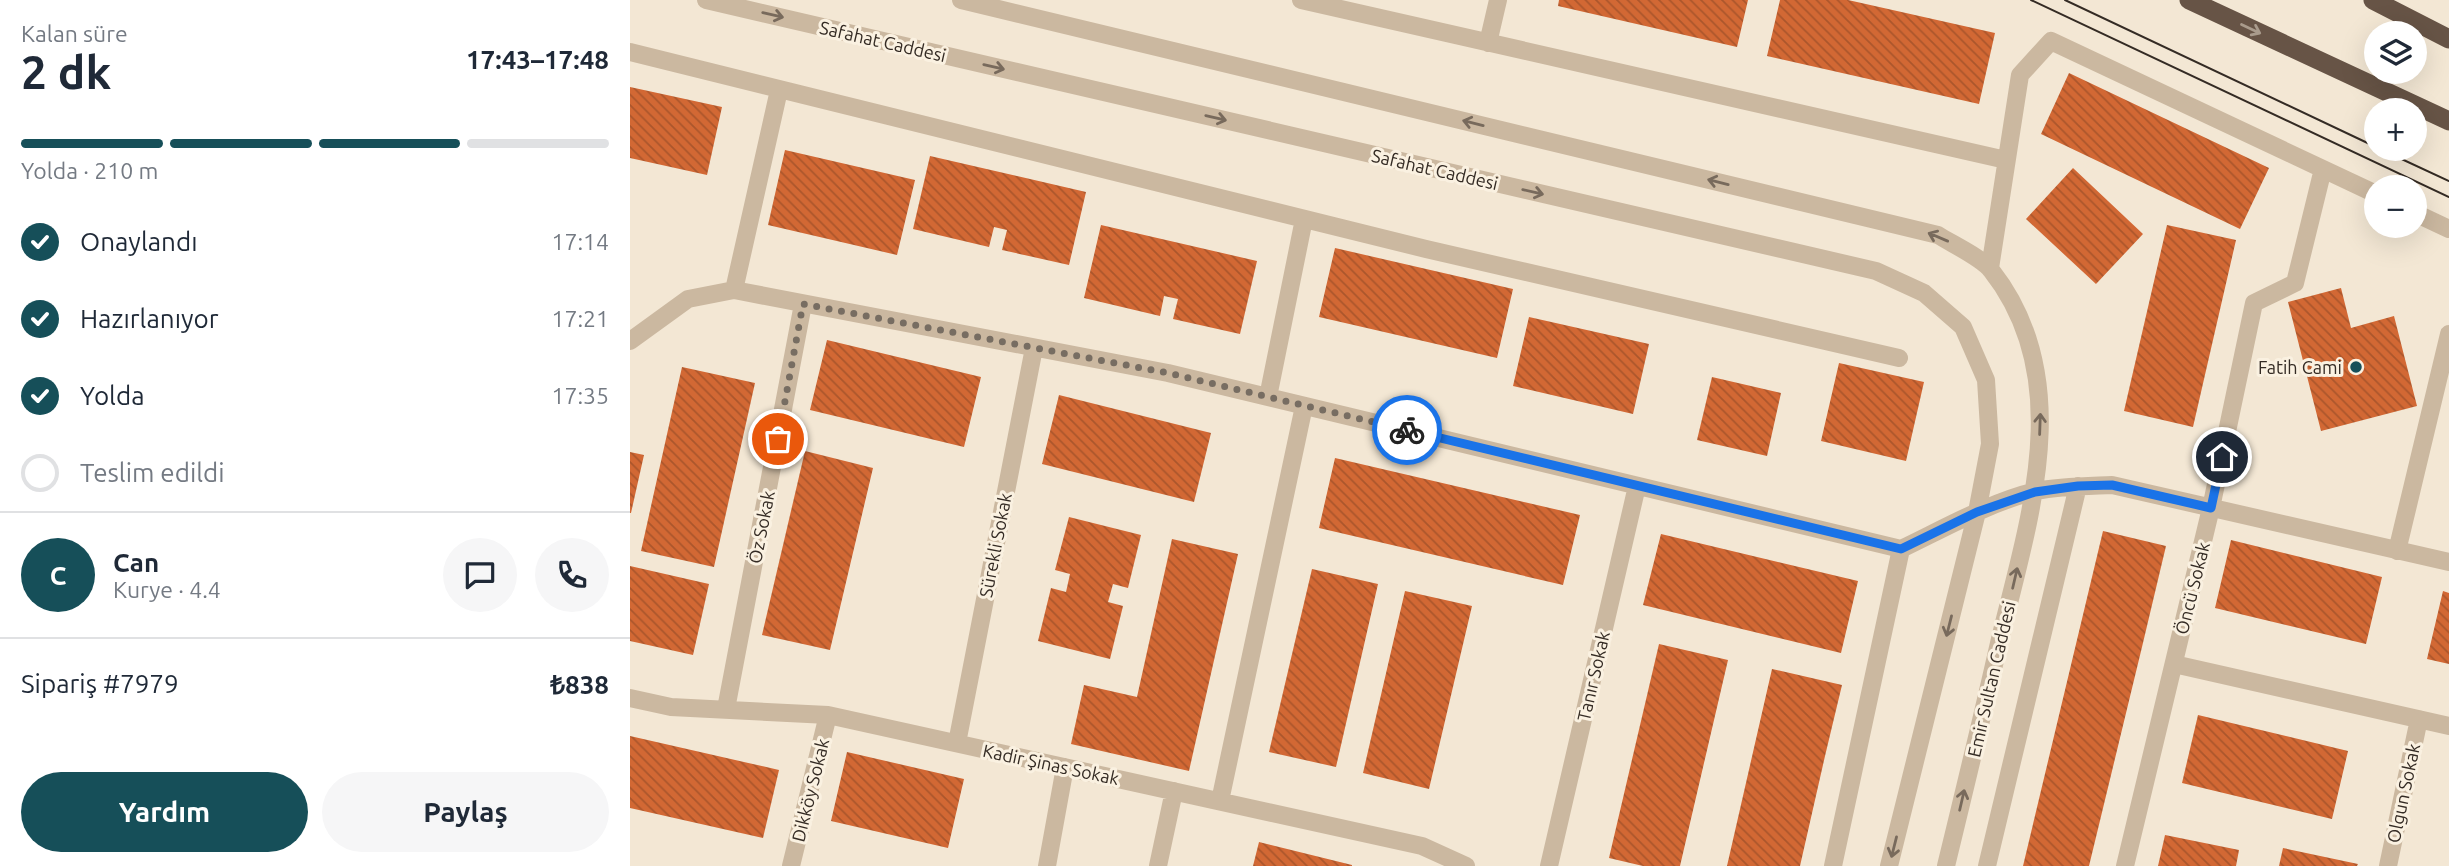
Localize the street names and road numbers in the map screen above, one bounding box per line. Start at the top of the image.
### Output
street label: Safahat Caddesi [818,17,948,65]
street label: Safahat Caddesi [1370,145,1500,193]
street label: Öz Sokak [744,489,778,565]
street label: Sürekli Sokak [975,491,1015,599]
street label: Öncü Sokak [2171,540,2213,636]
street label: Emir Sultan Caddesi [1963,599,2019,759]
street label: Tanır Sokak [1573,629,1613,723]
street label: Dikköy Sokak [788,736,832,844]
street label: Kadir Şinas Sokak [981,740,1121,788]
street label: Olgun Sokak [2383,741,2423,845]

